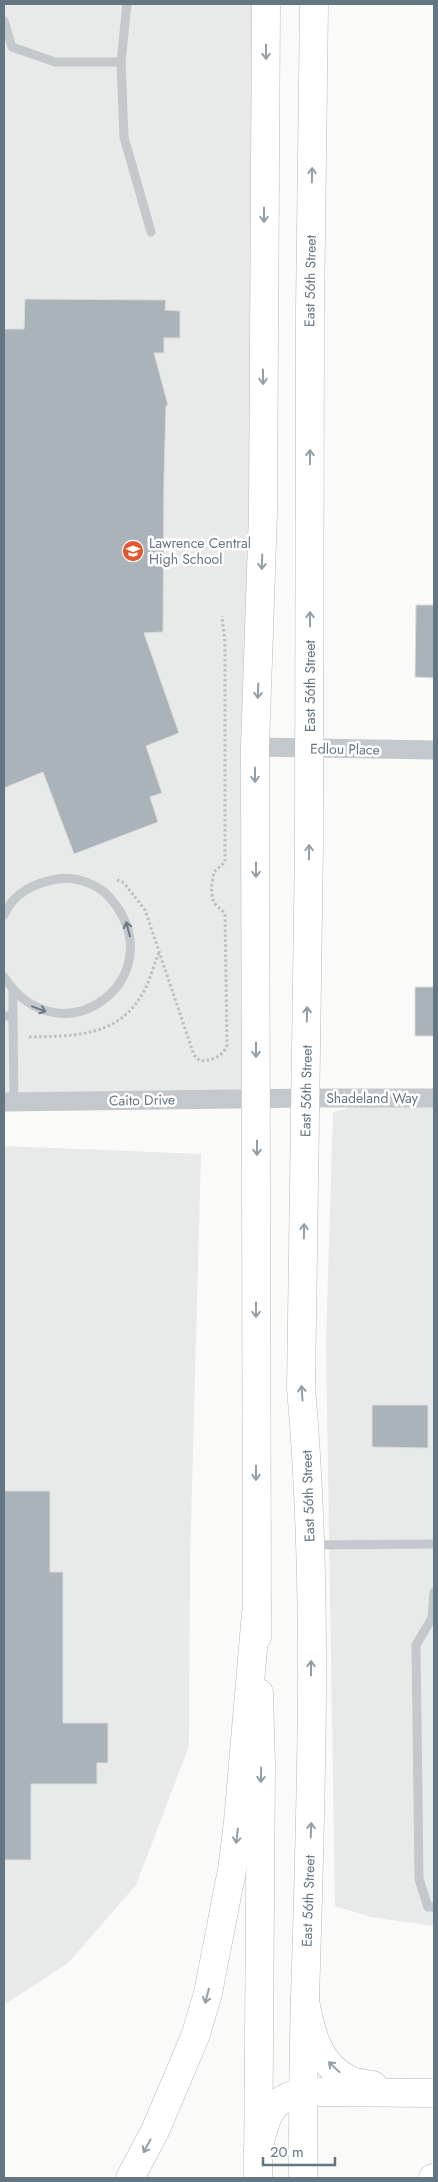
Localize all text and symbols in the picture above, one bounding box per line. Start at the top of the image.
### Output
one-way arrow [261,44,271,60]
one-way arrow [307,167,316,183]
one-way arrow [260,207,269,223]
street label: East 56th Street [299,234,321,327]
one-way arrow [258,369,268,385]
one-way arrow [305,449,315,465]
place label: Lawrence Central High School [149,533,251,569]
school or university icon: Lawrence Central High School [121,539,145,563]
one-way arrow [257,554,266,570]
one-way arrow [305,611,315,628]
street label: East 56th Street [300,639,320,732]
one-way arrow [253,683,262,699]
street label: Edlou Place [310,738,380,760]
one-way arrow [250,767,260,783]
one-way arrow [304,844,313,860]
one-way arrow [251,862,261,878]
one-way arrow [122,922,132,938]
one-way arrow [31,1005,47,1014]
one-way arrow [302,1006,312,1022]
one-way arrow [251,1042,261,1058]
street label: East 56th Street [295,1044,317,1137]
street label: Shadeland Way [326,1088,419,1108]
street label: Caito Drive [109,1089,175,1111]
one-way arrow [252,1140,262,1156]
one-way arrow [299,1223,309,1240]
one-way arrow [251,1302,261,1318]
one-way arrow [297,1386,307,1402]
street label: East 56th Street [296,1449,320,1542]
one-way arrow [251,1464,261,1481]
one-way arrow [306,1660,316,1676]
one-way arrow [256,1766,266,1783]
one-way arrow [306,1822,316,1838]
one-way arrow [231,1828,241,1844]
street label: East 56th Street [296,1854,320,1947]
one-way arrow [201,1987,211,2003]
one-way arrow [327,2061,340,2073]
scale bar [263,2134,336,2166]
one-way arrow [141,2139,151,2153]
text: 20 m [270,2141,304,2163]

